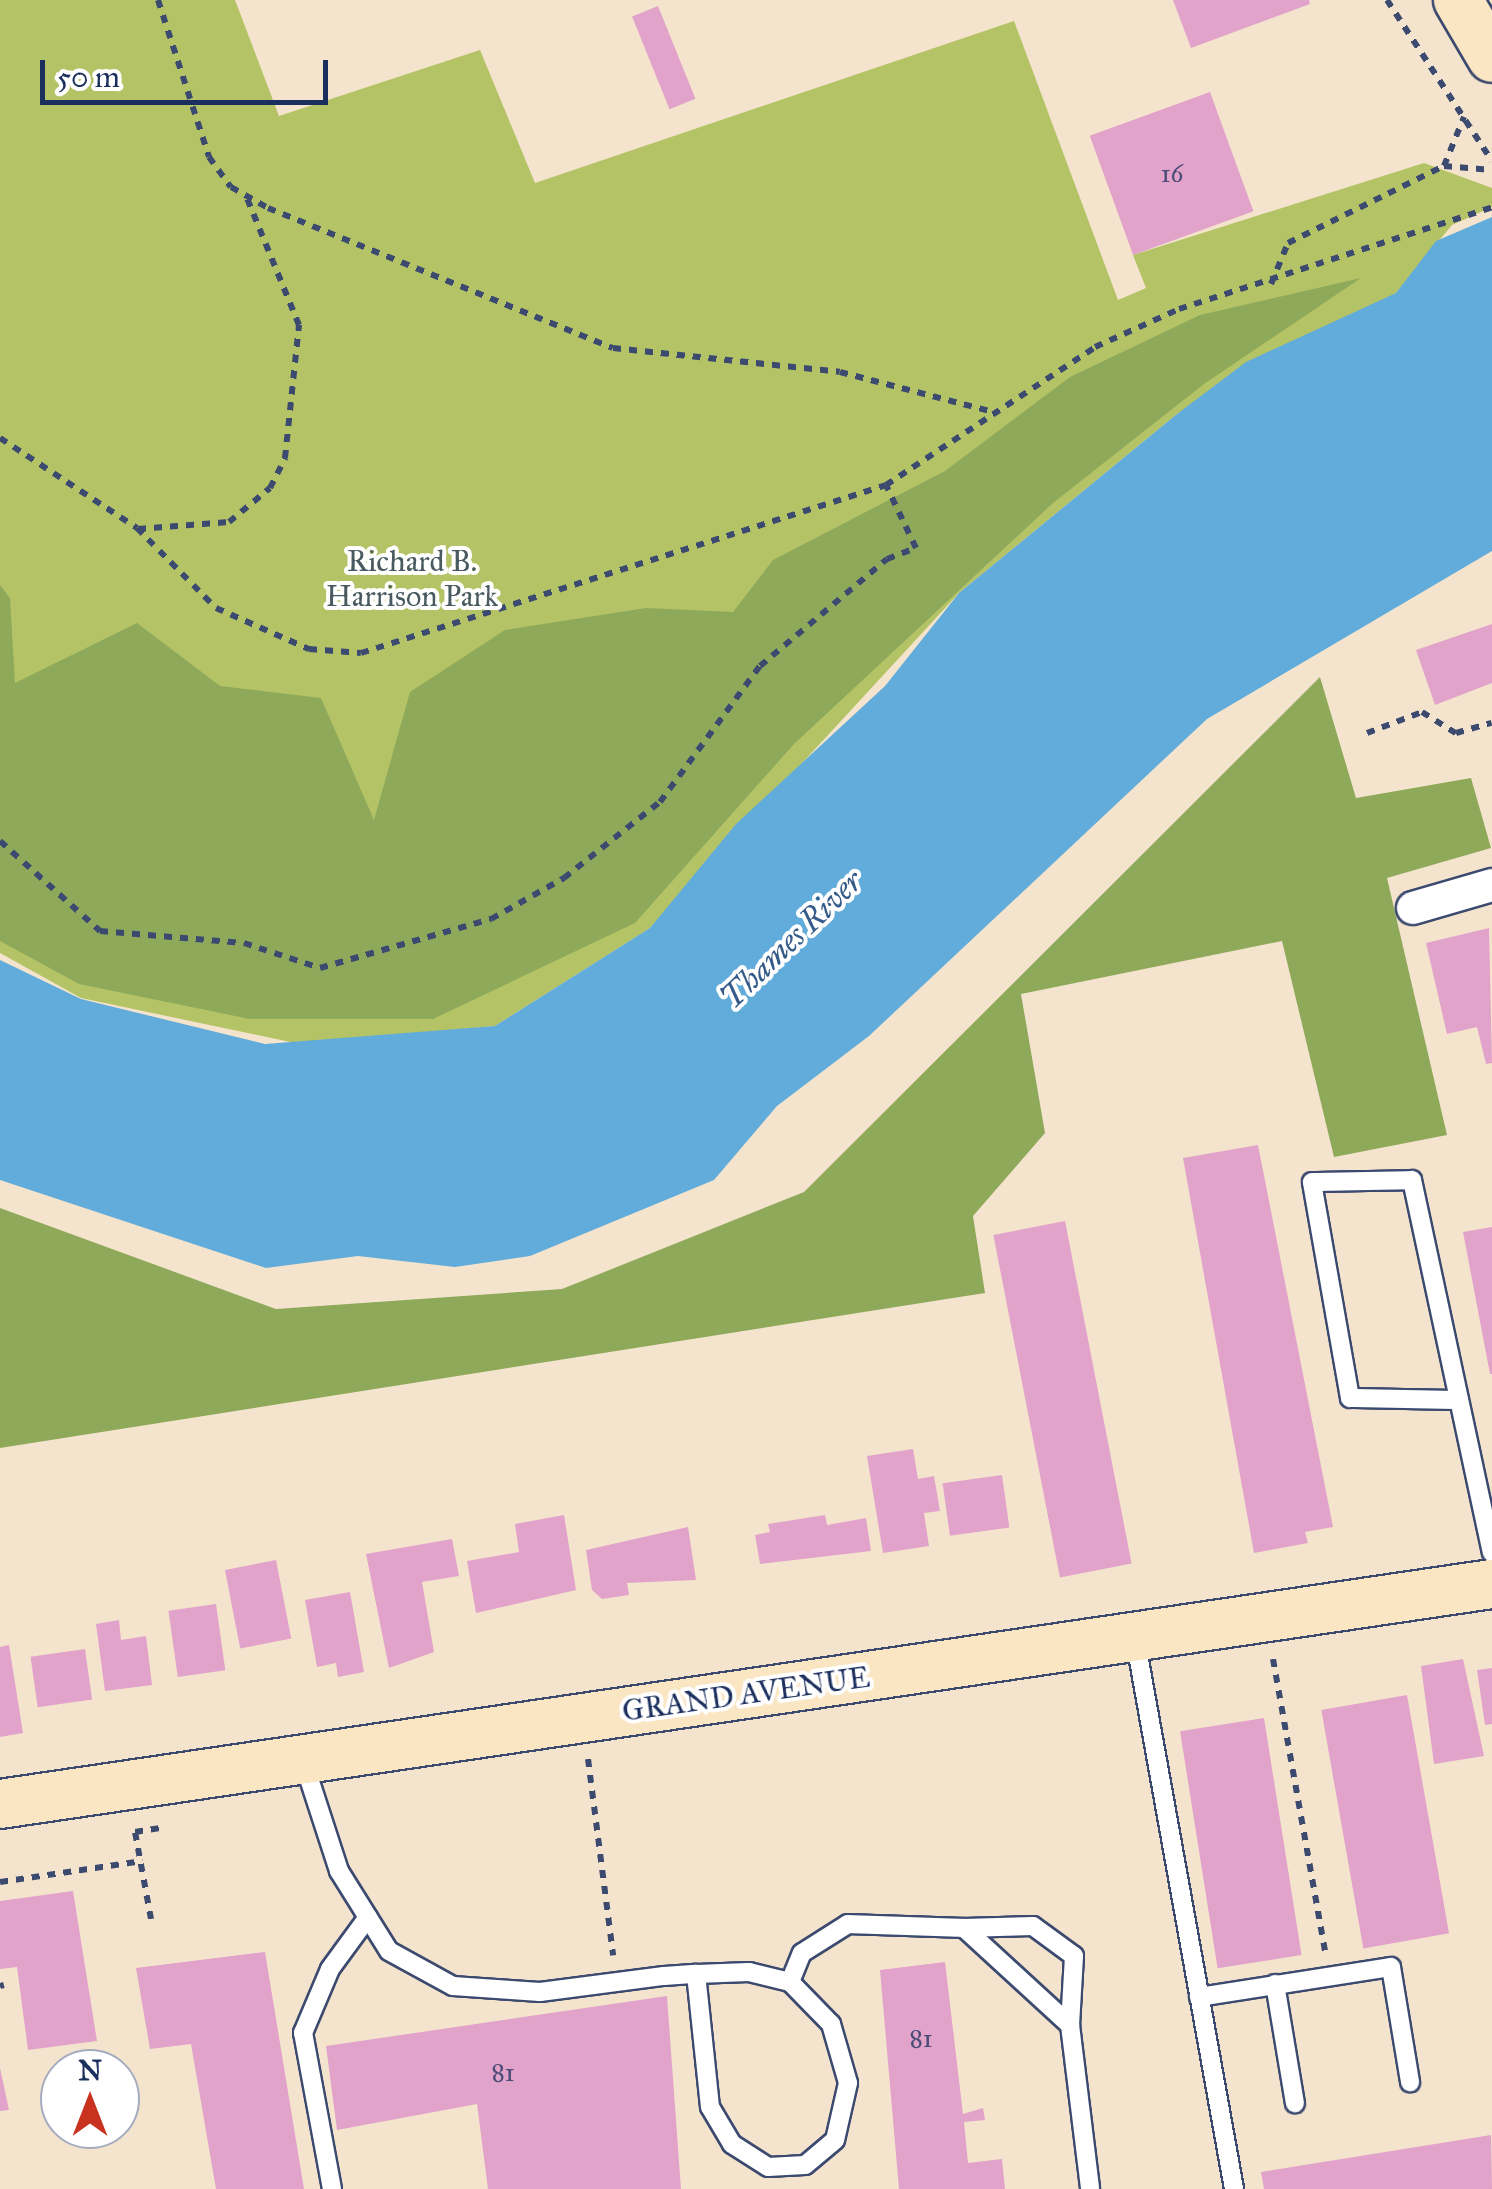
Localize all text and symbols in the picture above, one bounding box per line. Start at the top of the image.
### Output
scale bar [45,40,332,102]
text: 50 m [57,59,120,95]
house number: 16 [1161,159,1183,189]
park label: Richard B. Harrison Park [326,543,498,614]
water label: Thames River [713,863,871,1017]
street label: GRAND AVENUE [620,1659,872,1729]
house number: 81 [909,2024,933,2054]
north arrow [40,2049,140,2149]
text: N [78,2053,102,2088]
house number: 81 [491,2058,515,2088]

